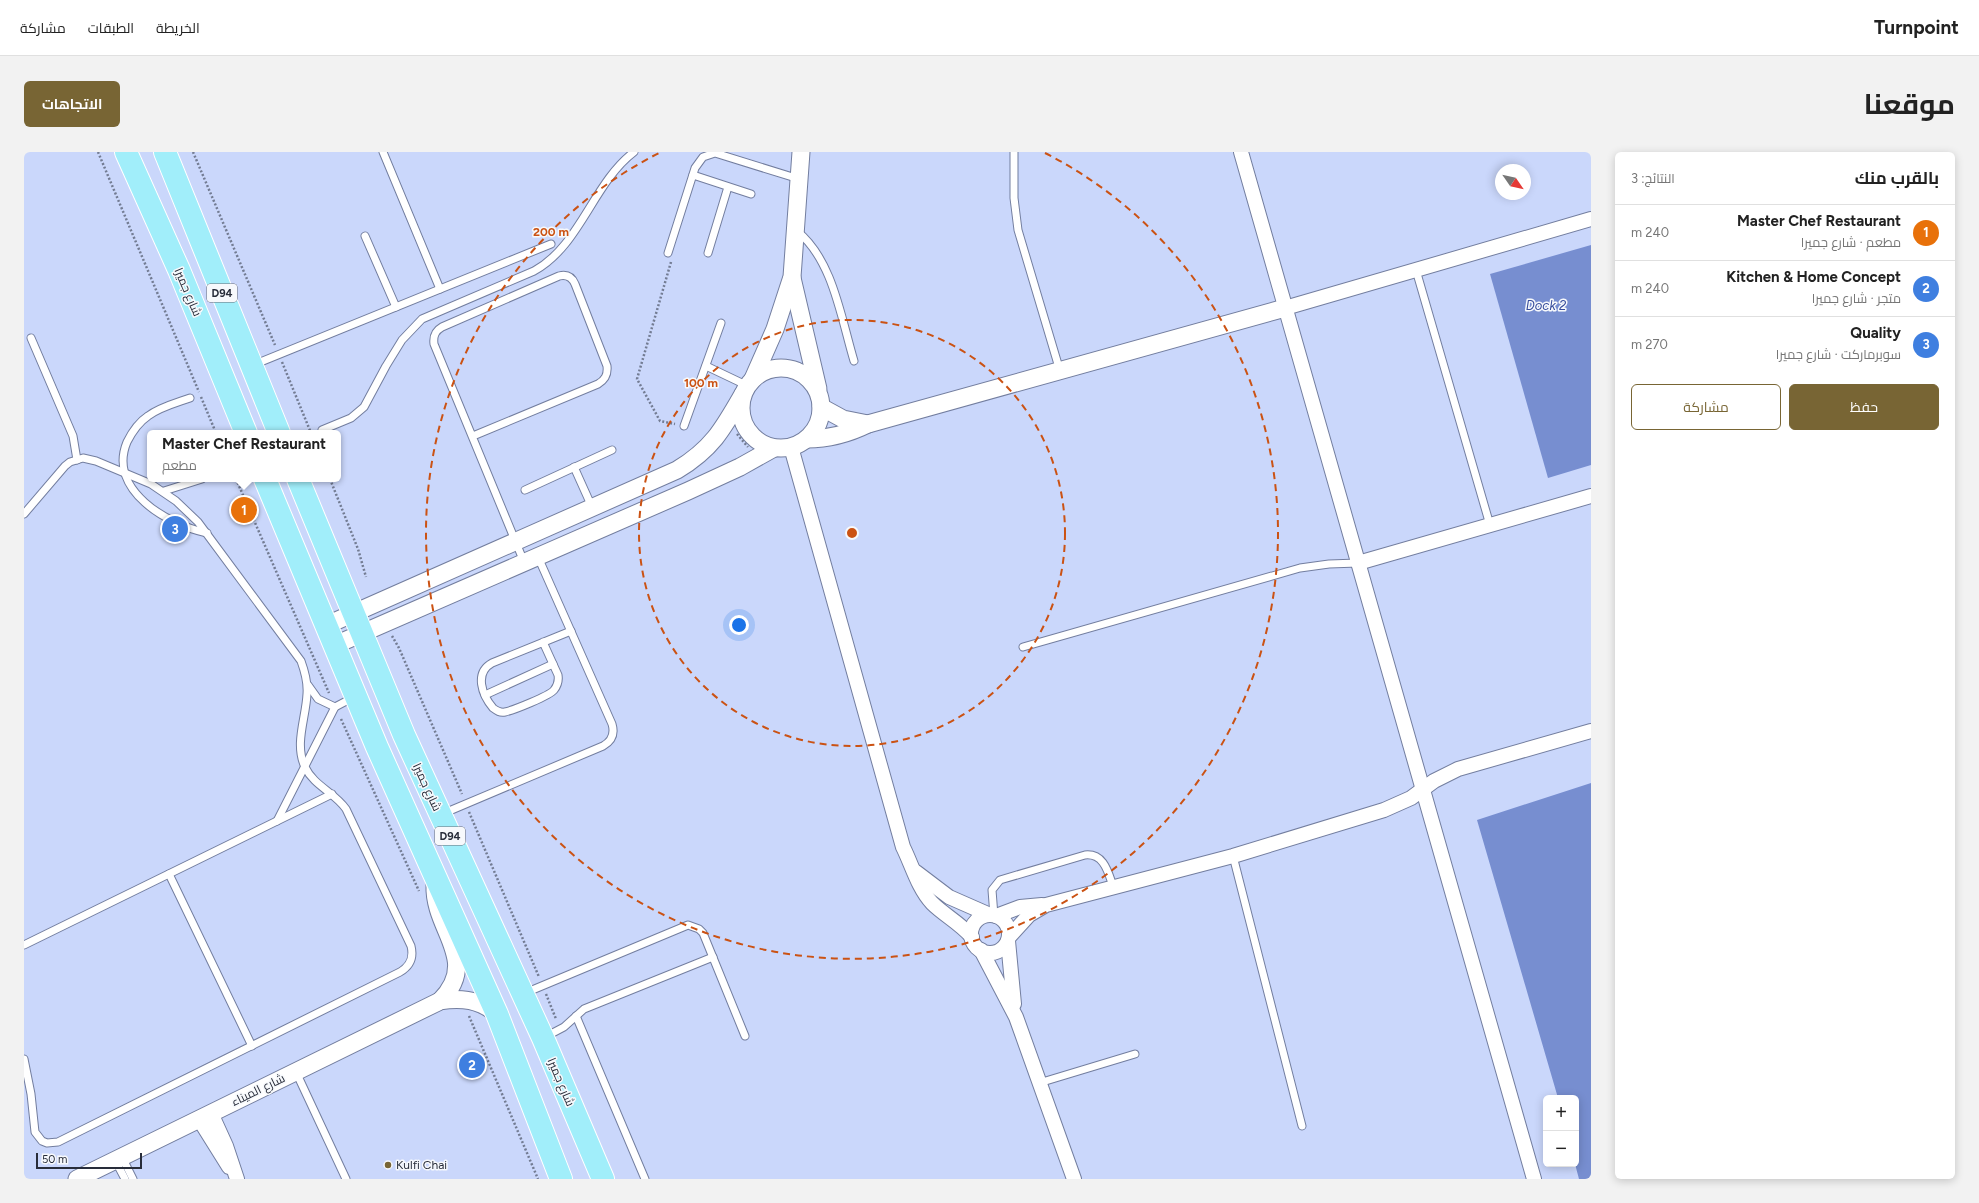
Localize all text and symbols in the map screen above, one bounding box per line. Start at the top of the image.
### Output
text: Turnpoint [1874,16,1959,39]
text: مشاركة [20,20,66,37]
text: الطبقات [88,20,134,37]
text: الخريطة [156,20,200,37]
button: الاتجاهات [24,81,120,127]
text: موقعنا [1864,87,1955,121]
north arrow [1495,164,1531,200]
text: بالقرب منك [1855,168,1939,188]
text: النتائج: 3 [1631,171,1675,186]
text: Master Chef Restaurant [1737,212,1901,230]
text: 200 m [533,225,569,239]
text: 240 m [1631,225,1669,240]
text: 1 [1923,225,1929,240]
text: مطعم · شارع جميرا [1801,235,1901,250]
street label: شارع جميرا [171,266,204,319]
text: Kitchen & Home Concept [1726,268,1901,286]
text: 240 m [1631,281,1669,296]
text: 2 [1922,281,1930,296]
road number: D94 [207,284,237,302]
text: متجر · شارع جميرا [1812,291,1901,306]
water label: Dock 2 [1526,298,1567,313]
text: Quality [1850,324,1901,342]
text: 270 m [1631,337,1668,352]
text: 3 [1922,337,1930,352]
text: سوبرماركت · شارع جميرا [1776,347,1901,362]
text: 100 m [684,376,718,390]
button: مشاركة [1631,384,1781,430]
button: حفظ [1789,384,1939,430]
popup [147,430,341,482]
text: Master Chef Restaurant [162,435,326,453]
text: مطعم [162,458,197,473]
pin: 1 [231,495,257,525]
pin: 3 [162,514,188,544]
centre of rings [845,526,859,540]
your location [729,615,749,635]
street label: شارع جميرا [409,761,444,814]
road number: D94 [435,827,465,845]
pin: 2 [459,1050,485,1080]
street label: شارع جميرا [544,1056,577,1109]
street label: شارع الميناء [229,1071,288,1110]
map controls [1543,1095,1579,1167]
button: + [1543,1095,1579,1131]
button: − [1543,1131,1579,1167]
scale bar [36,1151,142,1170]
text: 50 m [42,1153,67,1166]
place label: Kulfi Chai [396,1158,447,1172]
marker: Kulfi Chai [383,1160,393,1170]

